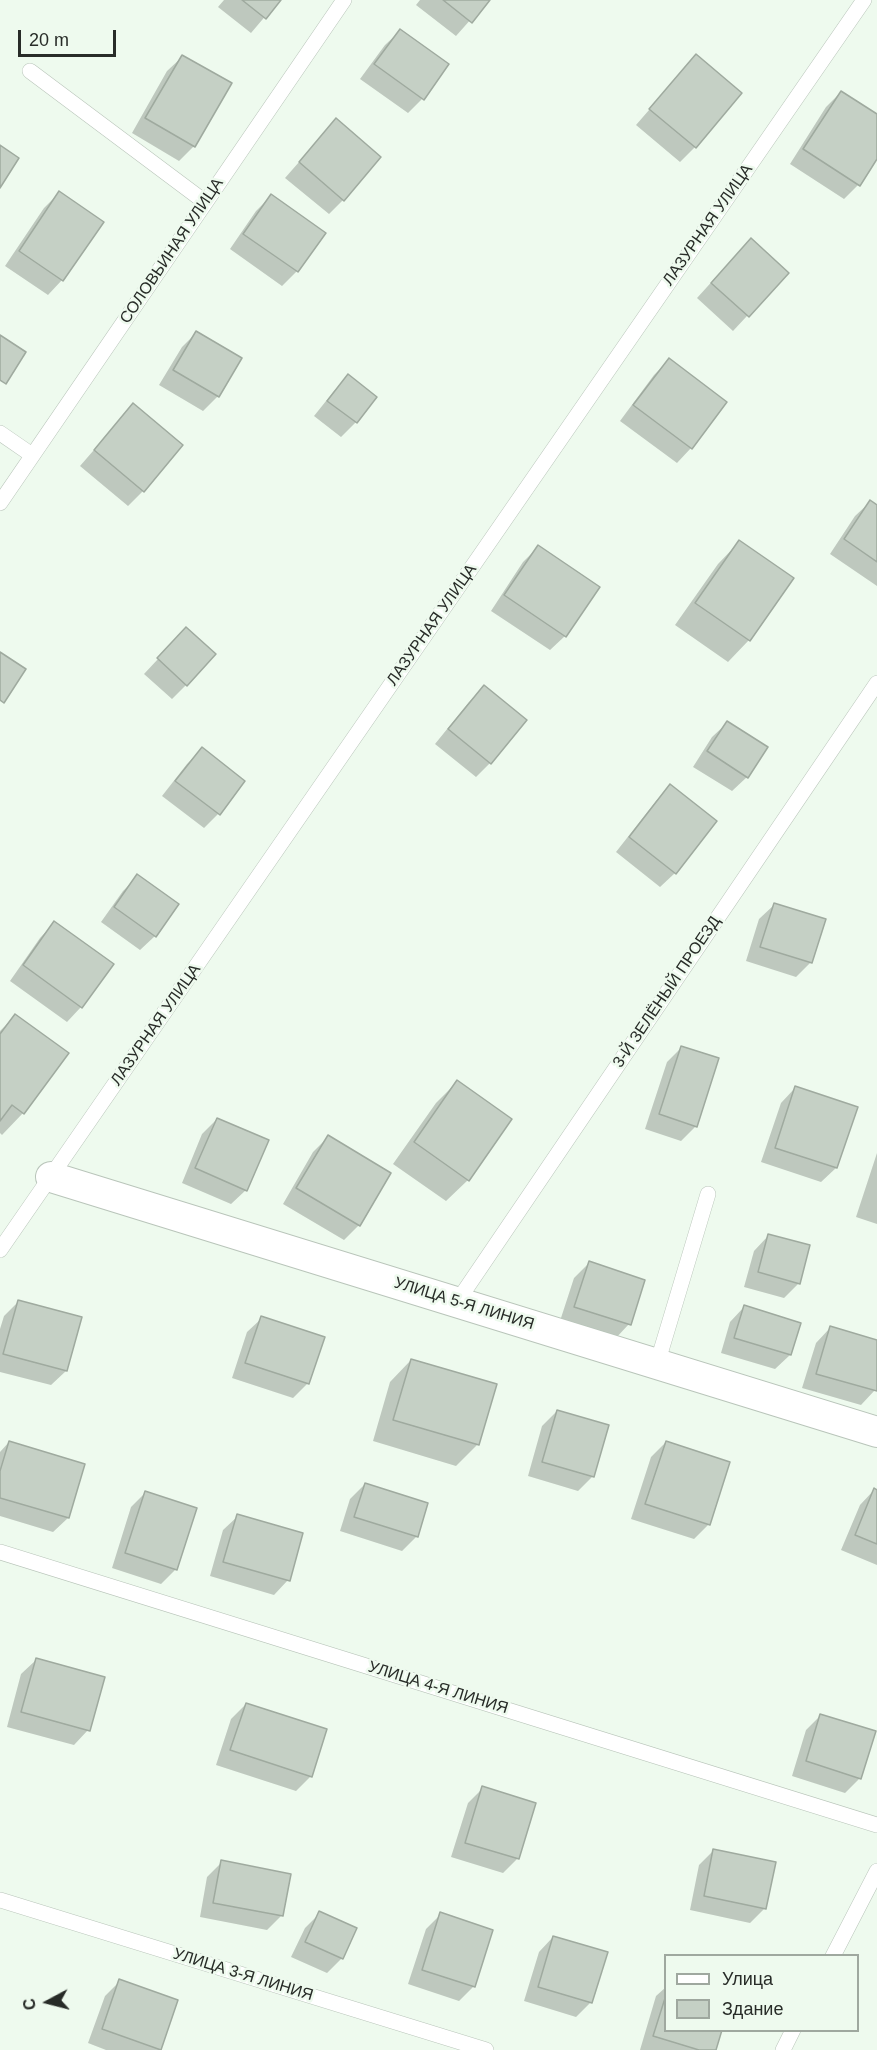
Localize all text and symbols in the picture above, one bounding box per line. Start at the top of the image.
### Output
scale bar [21,18,118,56]
text: 20 m [29,30,69,50]
street label: ЛАЗУРНАЯ УЛИЦА [659,161,757,289]
street label: СОЛОВЬИНАЯ УЛИЦА [116,175,228,327]
street label: ЛАЗУРНАЯ УЛИЦА [383,561,481,689]
street label: 3-Й ЗЕЛЁНЫЙ ПРОЕЗД [609,913,725,1071]
street label: ЛАЗУРНАЯ УЛИЦА [107,961,205,1089]
street label: УЛИЦА 5-Я ЛИНИЯ [392,1274,536,1334]
street label: УЛИЦА 4-Я ЛИНИЯ [366,1658,510,1718]
street label: УЛИЦА 3-Я ЛИНИЯ [171,1945,315,2005]
legend [664,1954,859,2032]
text: Улица [722,1969,773,1989]
north arrow [18,1972,78,2032]
text: С [20,1997,39,2011]
text: Здание [722,1999,783,2019]

